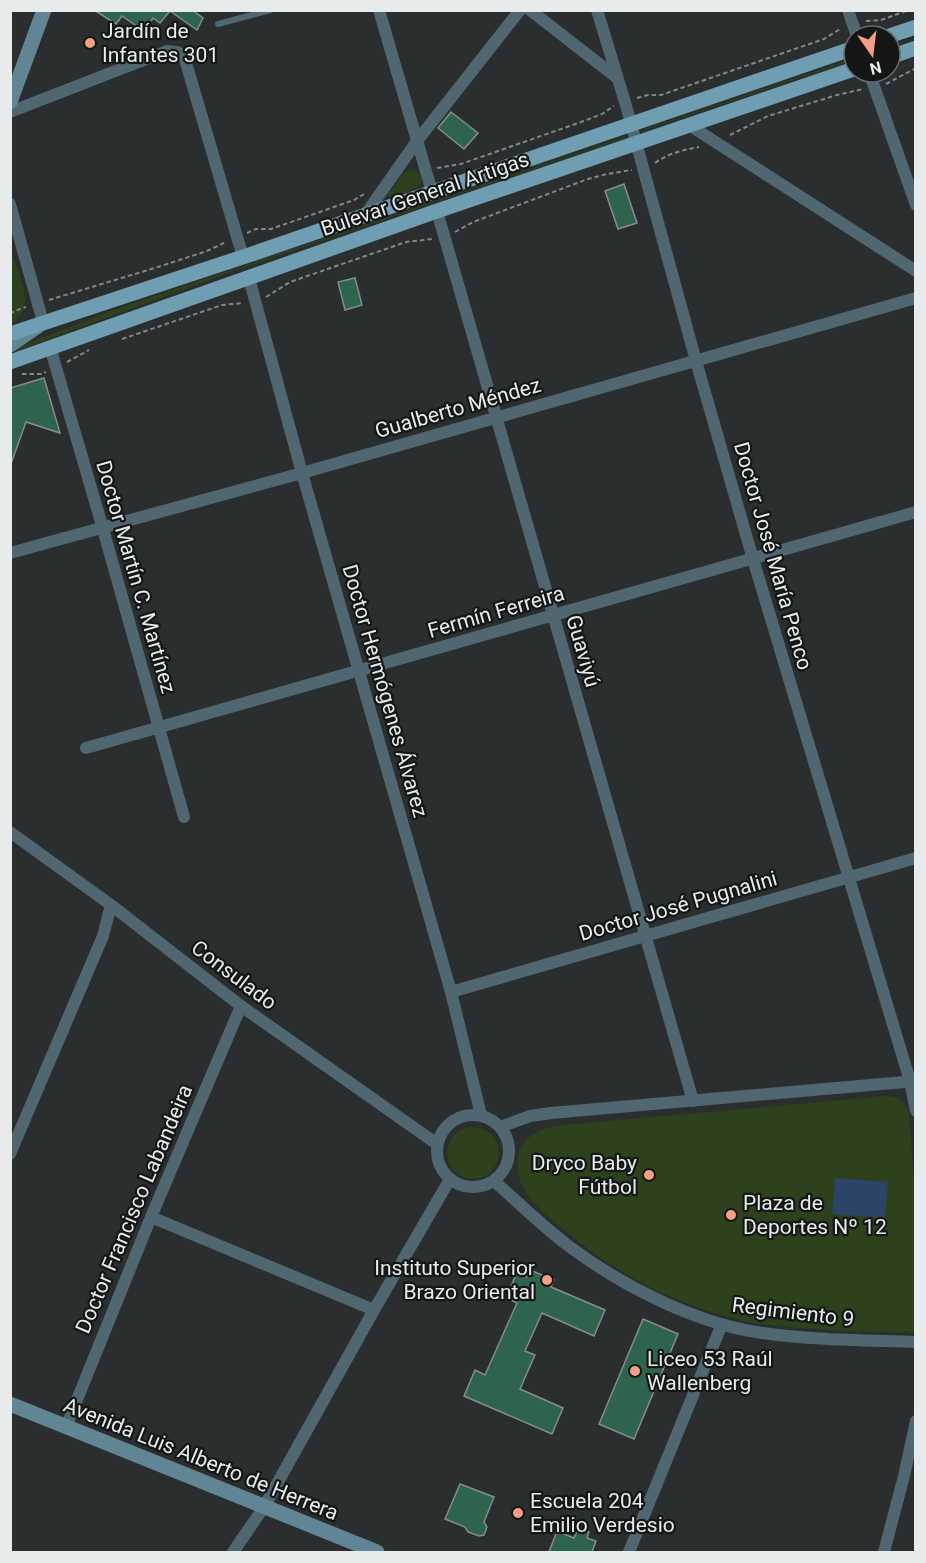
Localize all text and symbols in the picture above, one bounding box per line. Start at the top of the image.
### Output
place label: Jardín de Infantes 301 [102,19,219,67]
north arrow [842,24,902,84]
marker: Jardín de Infantes 301 [83,36,97,50]
text: N [868,57,883,79]
street label: Bulevar General Artigas [318,147,532,241]
street label: Gualberto Méndez [372,373,544,443]
street label: Doctor José María Penco [729,439,817,673]
street label: Doctor Martín C. Martínez [91,458,181,696]
street label: Doctor Hermógenes Álvarez [337,562,433,820]
street label: Fermín Ferreira [425,581,567,643]
street label: Guaviyú [561,612,605,690]
street label: Doctor José Pugnalini [576,866,780,946]
street label: Consulado [187,935,281,1015]
street label: Doctor Francisco Labandeira [71,1081,197,1337]
place label: Dryco Baby Fútbol [532,1151,637,1199]
marker: Dryco Baby Fútbol [642,1168,656,1182]
place label: Plaza de Deportes Nº 12 [743,1191,887,1239]
marker: Plaza de Deportes Nº 12 [724,1208,738,1222]
place label: Instituto Superior Brazo Oriental [374,1256,535,1304]
marker: Instituto Superior Brazo Oriental [540,1273,554,1287]
street label: Regimiento 9 [731,1293,855,1331]
place label: Liceo 53 Raúl Wallenberg [647,1347,773,1395]
marker: Liceo 53 Raúl Wallenberg [628,1364,642,1378]
street label: Avenida Luis Alberto de Herrera [60,1393,342,1525]
place label: Escuela 204 Emilio Verdesio [530,1489,675,1537]
marker: Escuela 204 Emilio Verdesio [511,1506,525,1520]

